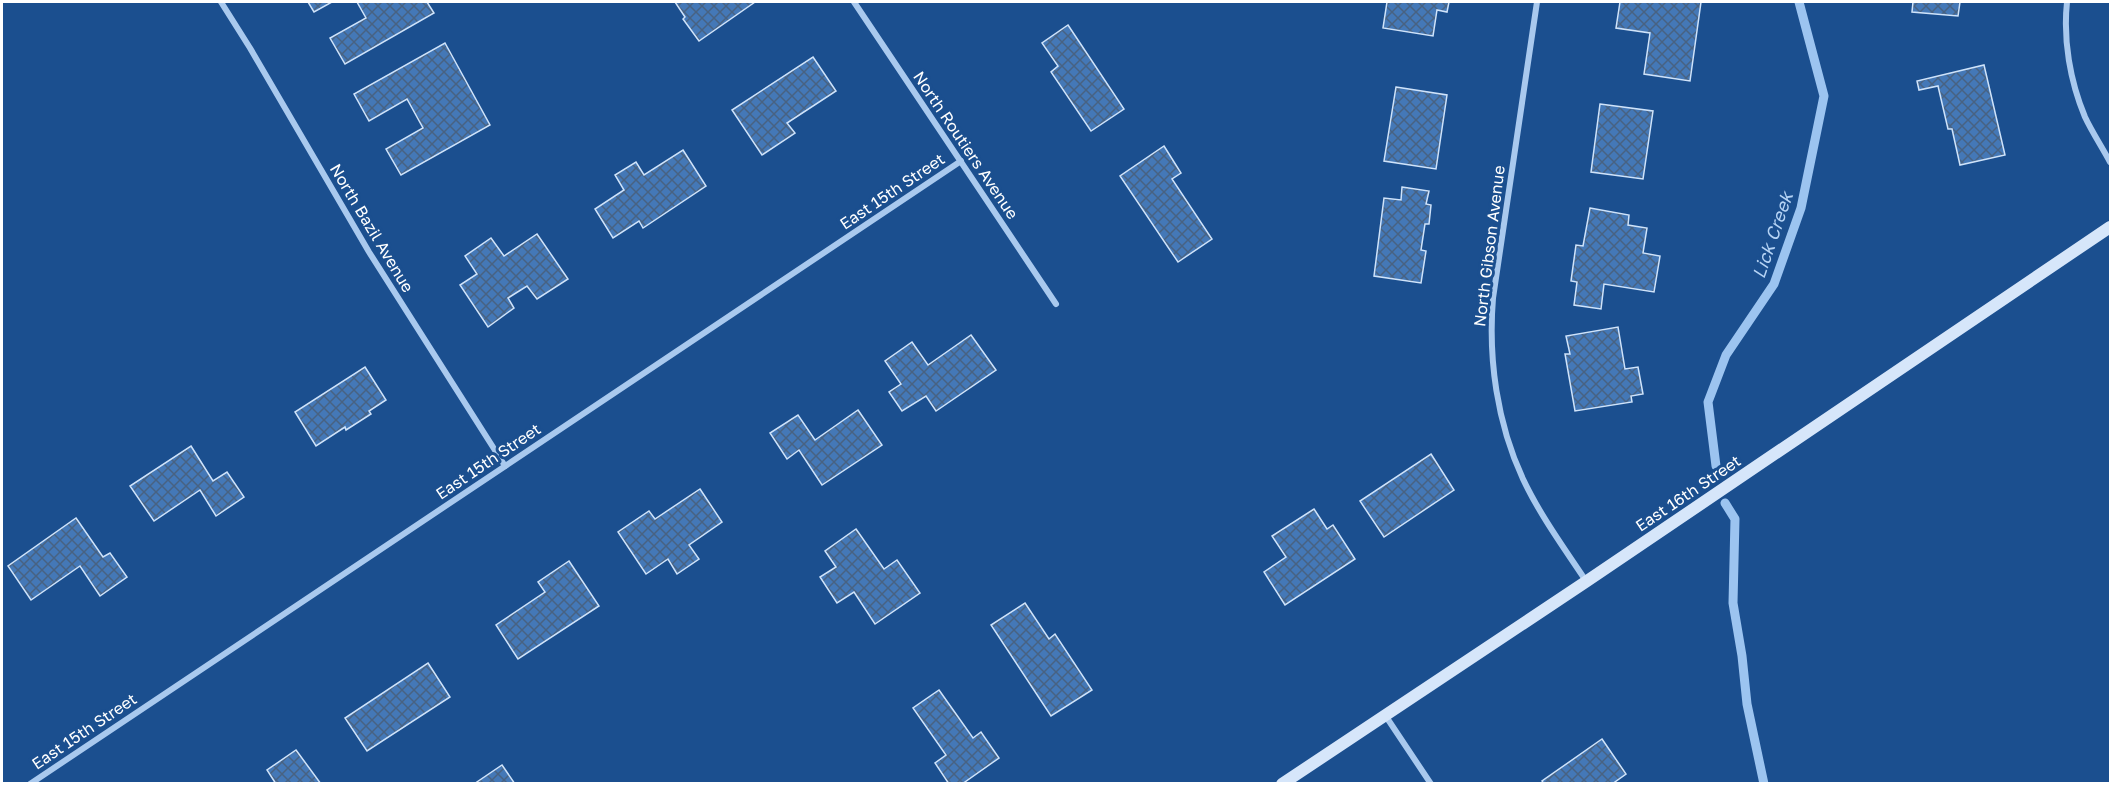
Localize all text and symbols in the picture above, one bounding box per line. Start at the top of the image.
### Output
street label: North Routiers Avenue [909,67,1023,223]
street label: East 15th Street [836,149,948,233]
street label: North Bazil Avenue [326,160,418,296]
street label: North Gibson Avenue [1469,164,1509,328]
water label: Lick Creek [1747,187,1798,281]
street label: East 15th Street [432,419,544,503]
street label: East 16th Street [1632,450,1744,536]
street label: East 15th Street [28,689,140,773]

